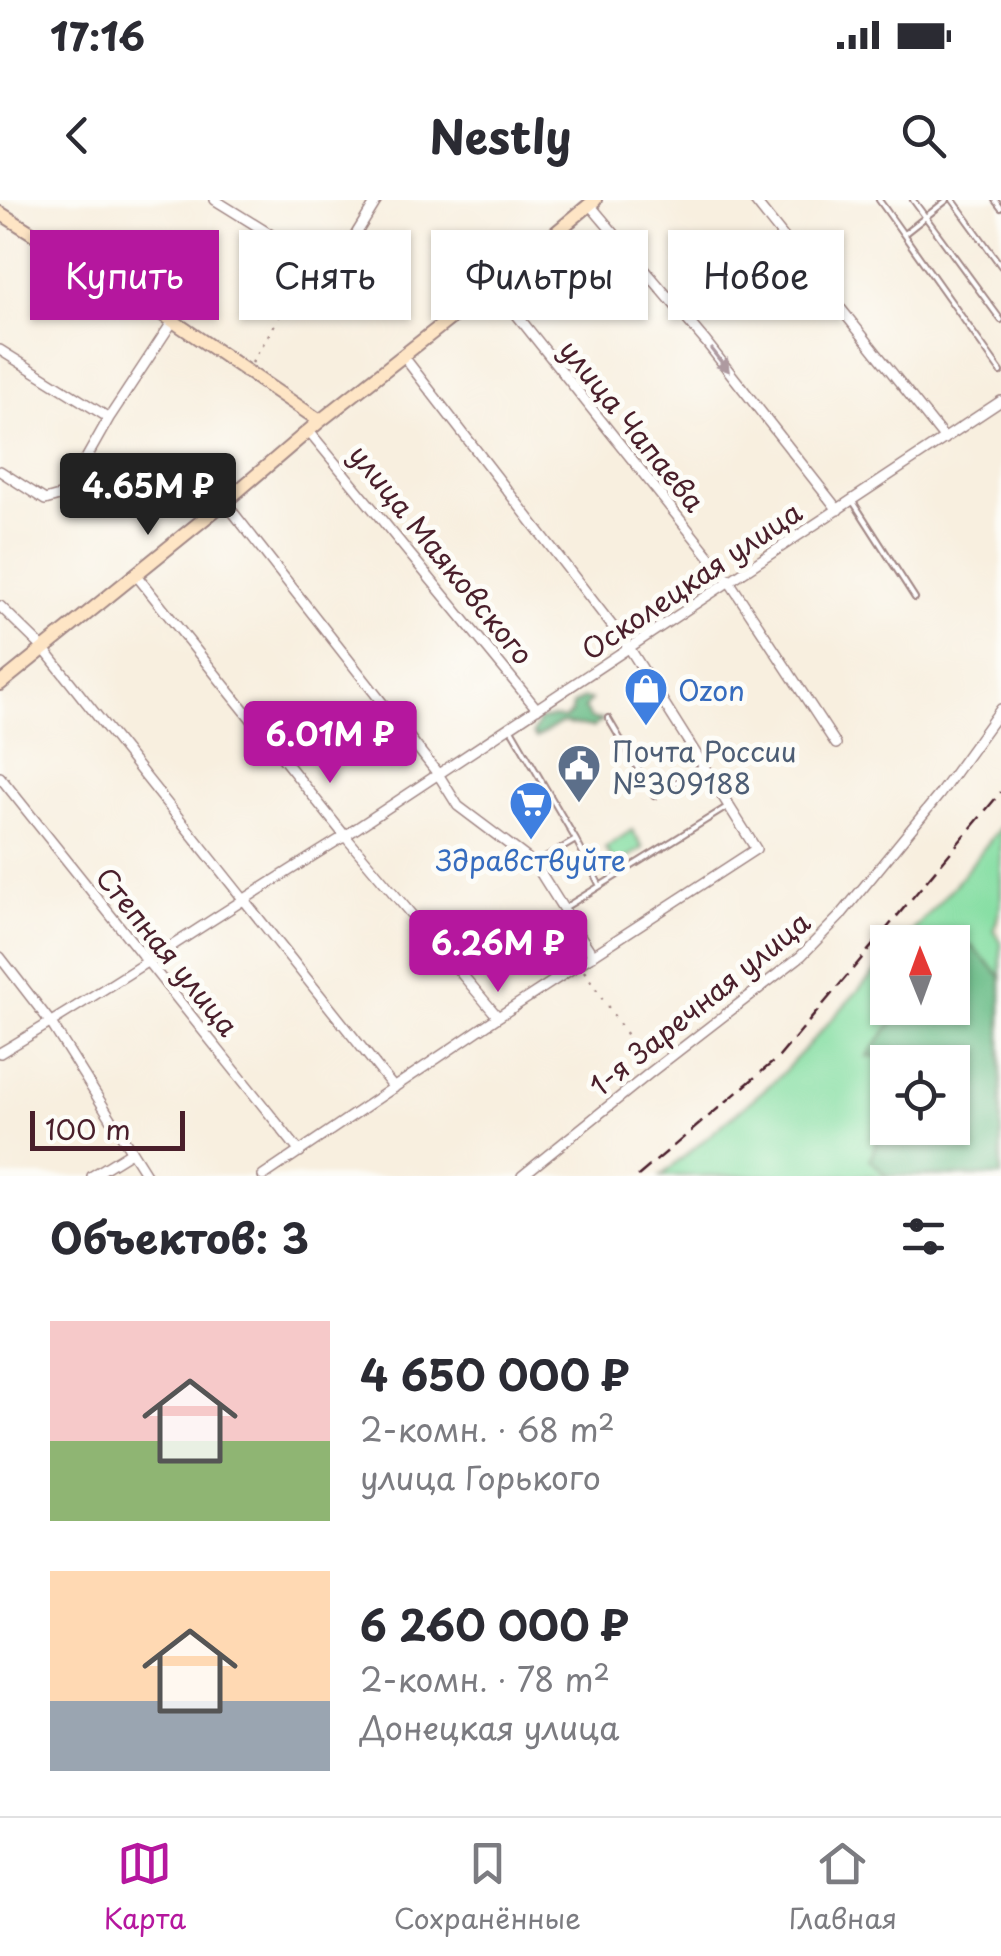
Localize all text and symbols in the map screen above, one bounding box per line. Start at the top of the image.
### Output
text: 17:16 [50,7,145,64]
text: Nestly [430,101,571,169]
icon: back [50,108,105,163]
icon: search [896,108,951,163]
chip: Купить [30,230,219,320]
chip: Снять [239,230,411,320]
chip: Фильтры [431,230,648,320]
chip: Новое [668,230,844,320]
street label: улица Чапаева [550,329,717,521]
one-way arrow [709,347,730,373]
street label: улица Маяковского [339,434,545,674]
pin: 4.65M ₽ [56,453,240,538]
text: 4.65M ₽ [82,461,214,509]
street label: Осколецкая улица [572,490,810,670]
shop icon: Ozon [623,666,669,727]
place label: Ozon [678,668,745,711]
pin: 6.01M ₽ [238,701,422,786]
text: 6.01M ₽ [266,709,394,757]
place label: Почта России №309188 [612,729,796,804]
public building icon: Почта России №309188 [556,743,602,804]
supermarket icon: Здравствуйте [508,780,554,841]
place label: Здравствуйте [435,838,626,881]
street label: Степная улица [86,857,250,1045]
street label: 1-я Заречная улица [579,900,819,1106]
pin: 6.26M ₽ [406,910,590,995]
text: 6.26M ₽ [431,918,565,966]
north arrow [870,925,970,1025]
map controls [870,925,970,1145]
button: locate [870,1045,970,1145]
scale bar [30,1106,185,1150]
text: 100 m [45,1107,131,1150]
text: Объектов: 3 [50,1205,309,1268]
icon: filters [896,1209,951,1264]
text: 4 650 000 ₽ [360,1342,629,1405]
icon: home [130,1361,250,1481]
text: 2-комн. · 68 m² [360,1405,615,1453]
text: улица Горького [360,1453,601,1501]
text: 6 260 000 ₽ [360,1592,629,1655]
icon: home [130,1611,250,1731]
text: 2-комн. · 78 m² [360,1655,610,1703]
text: Донецкая улица [360,1703,619,1751]
tab: Карта [104,1836,186,1939]
tab: Сохранённые [394,1836,581,1939]
tab: Главная [789,1836,897,1939]

